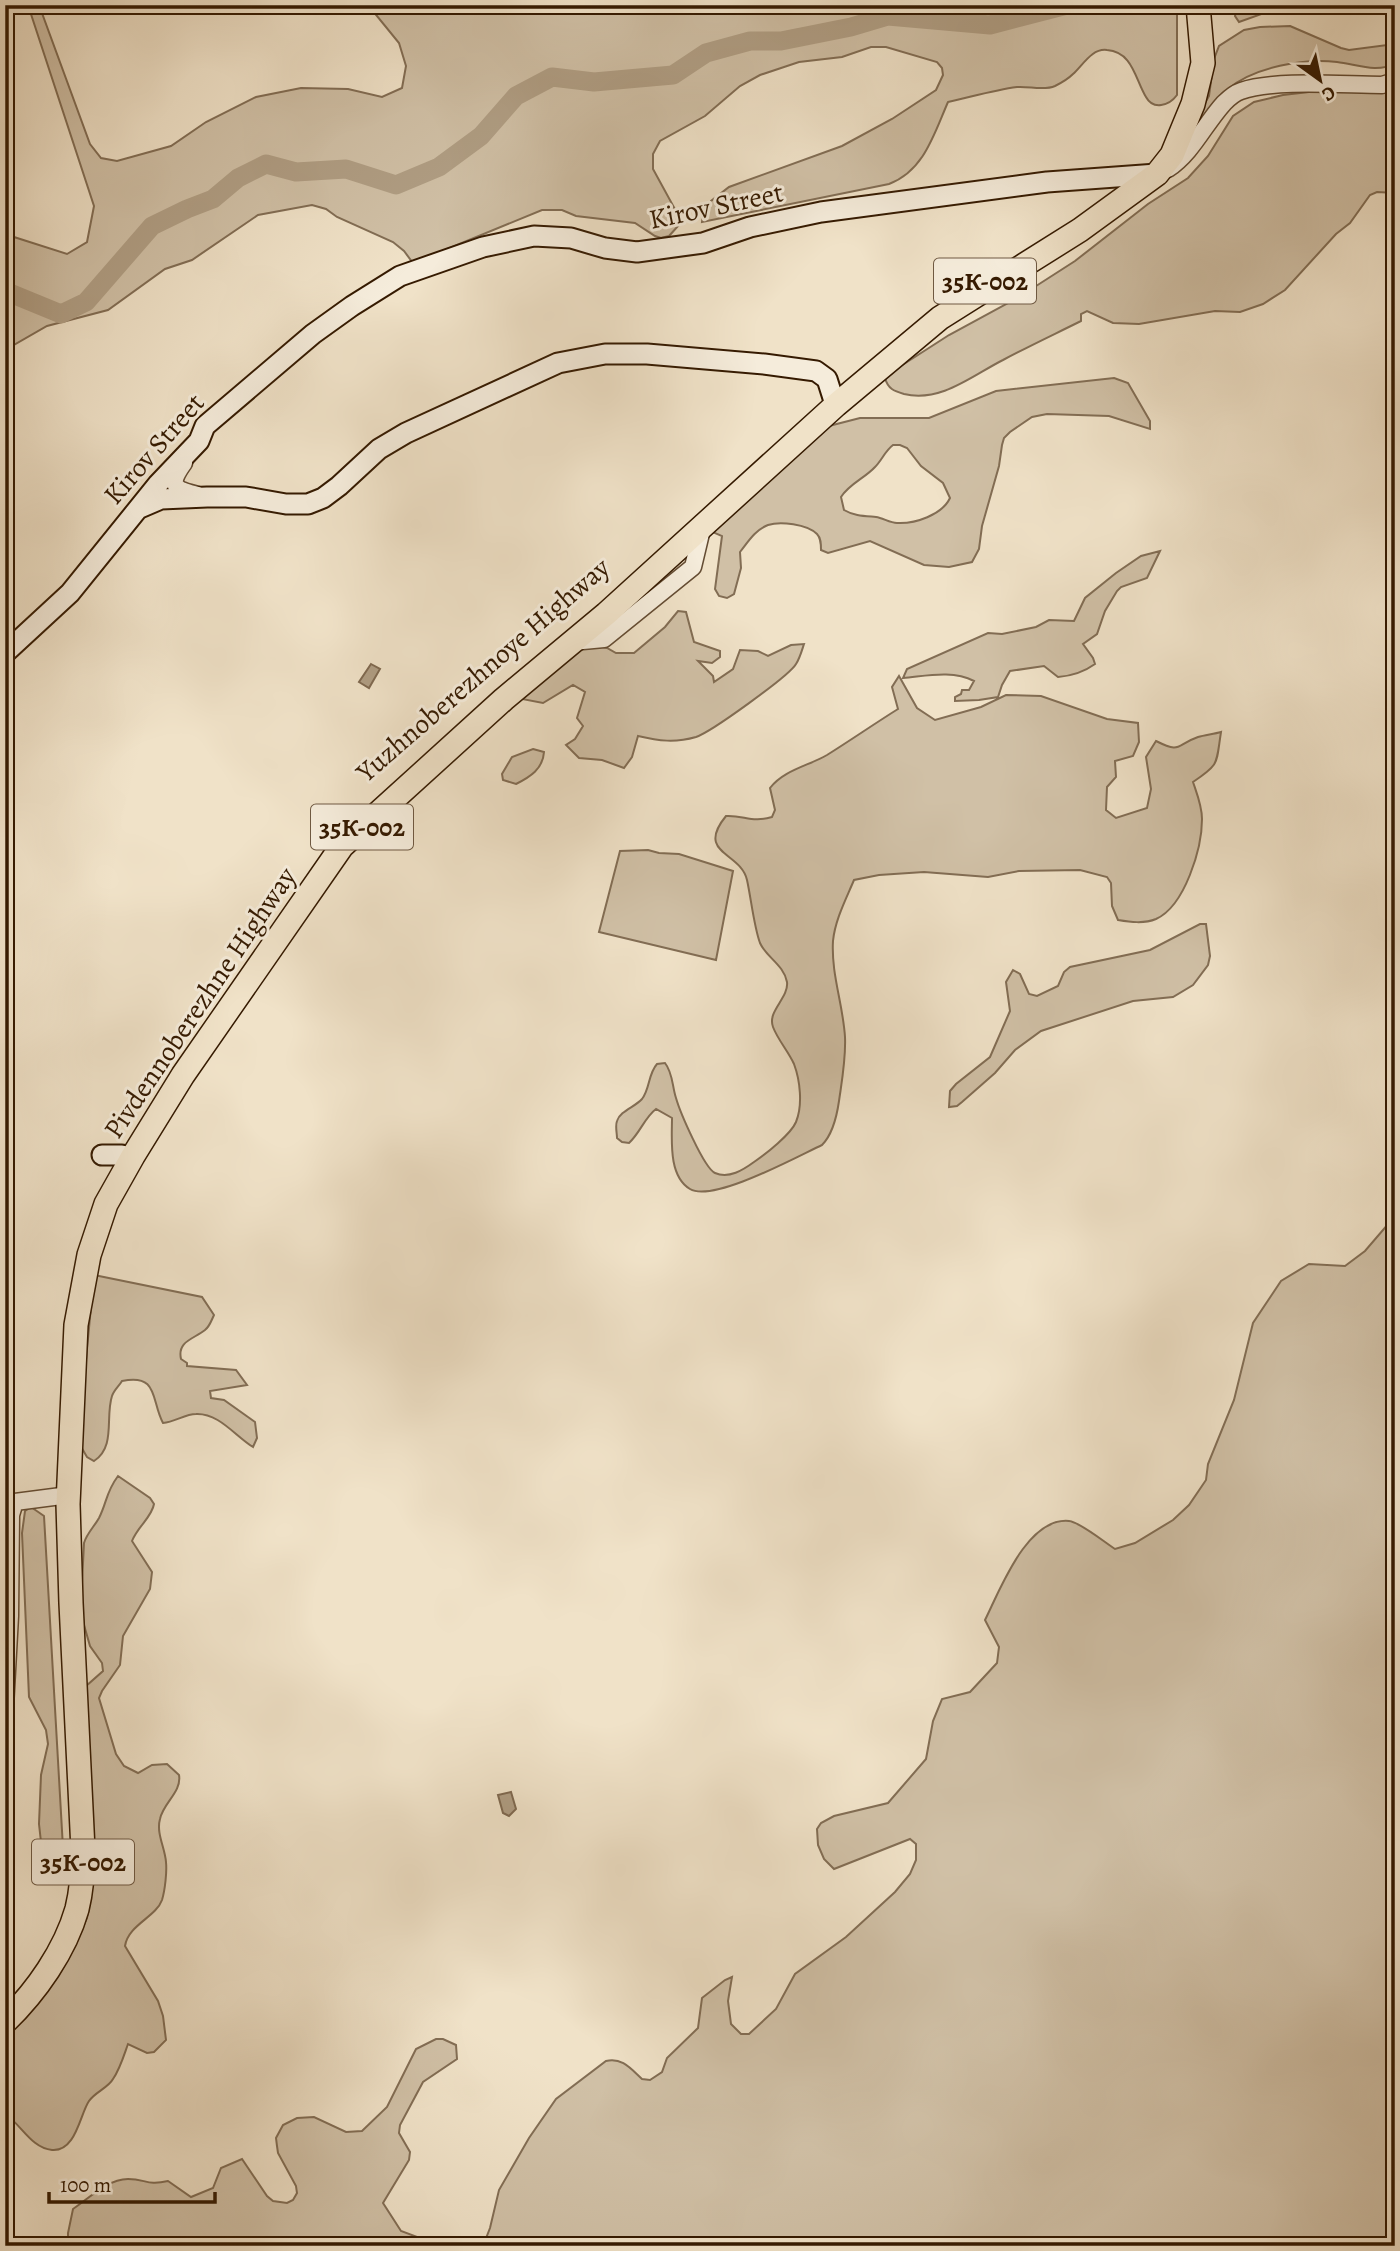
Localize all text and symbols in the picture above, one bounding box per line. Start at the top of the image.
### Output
north arrow [1284,46,1354,116]
text: С [1317,79,1341,108]
street label: Kirov Street [645,173,787,239]
road number: 35К-002 [934,258,1036,304]
street label: Kirov Street [95,385,213,513]
street label: Yuzhnoberezhnoye Highway [347,549,618,791]
road number: 35К-002 [311,804,413,849]
street label: Pivdennoberezhne Highway [95,859,305,1146]
road number: 35К-002 [32,1840,134,1884]
scale bar [49,2160,215,2204]
text: 100 m [60,2171,111,2199]

